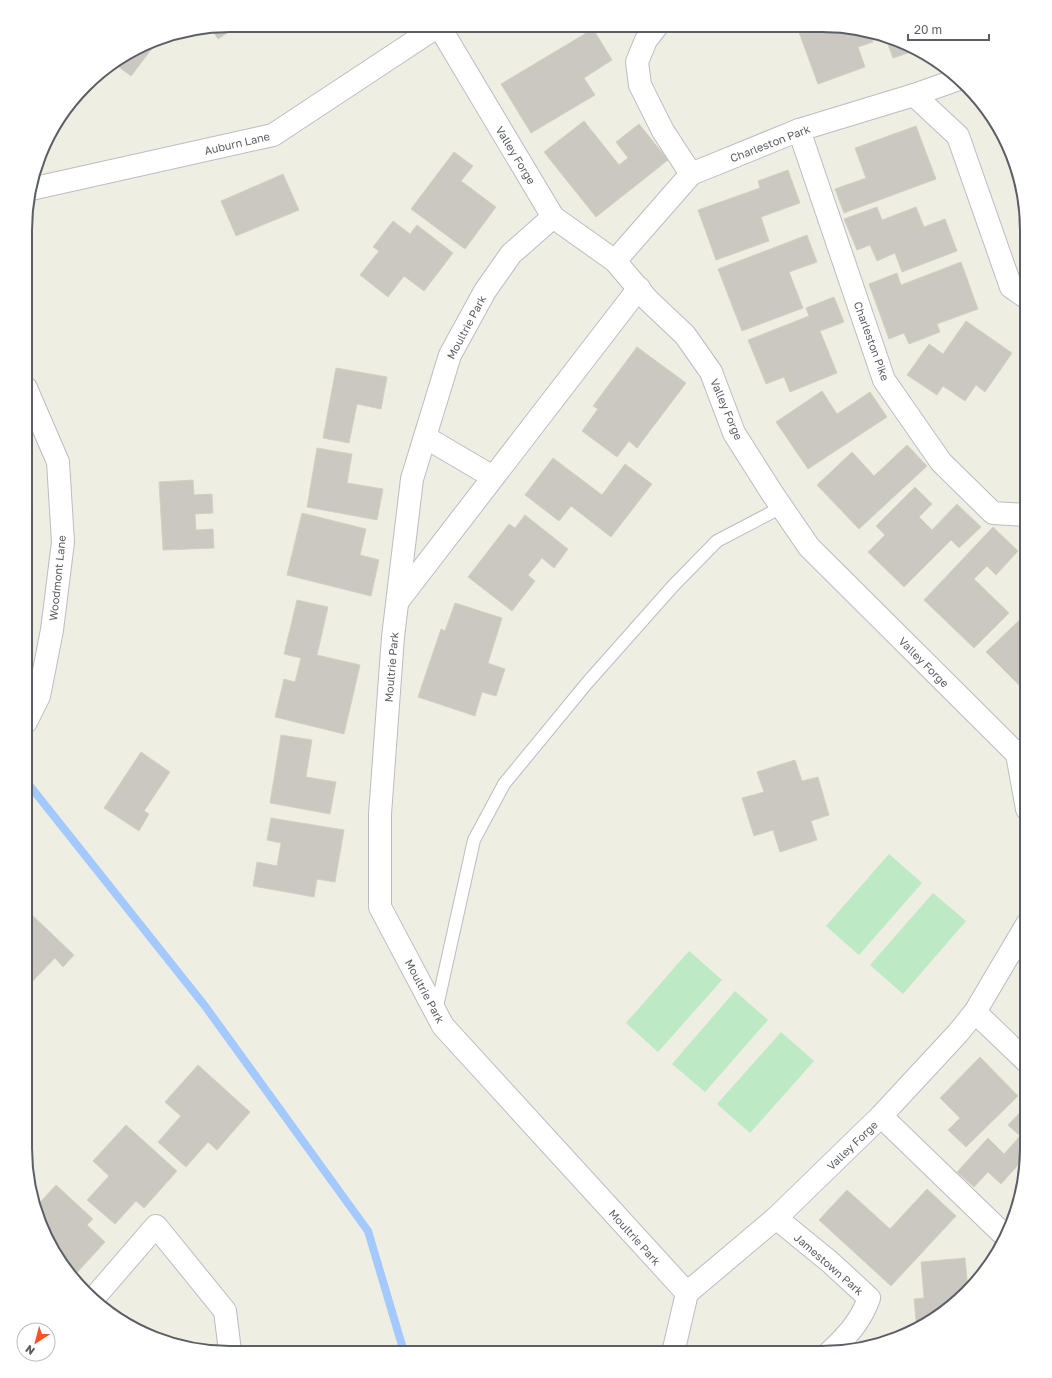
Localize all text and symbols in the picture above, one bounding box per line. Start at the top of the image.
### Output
scale bar [908,16,989,42]
text: 20 m [914,22,942,37]
street label: Charleston Park [728,122,812,164]
street label: Valley Forge [494,124,538,186]
street label: Auburn Lane [203,129,271,157]
street label: Moultrie Park [444,293,488,361]
street label: Charleston Pike [852,300,892,382]
street label: Valley Forge [708,376,746,442]
street label: Woodmont Lane [46,535,68,621]
street label: Moultrie Park [381,631,401,703]
street label: Valley Forge [896,634,952,690]
street label: Moultrie Park [403,957,447,1025]
street label: Valley Forge [824,1118,880,1172]
street label: Moultrie Park [607,1206,663,1268]
street label: Jamestown Park [792,1230,866,1298]
north arrow [16,1322,56,1362]
text: N [23,1343,37,1358]

